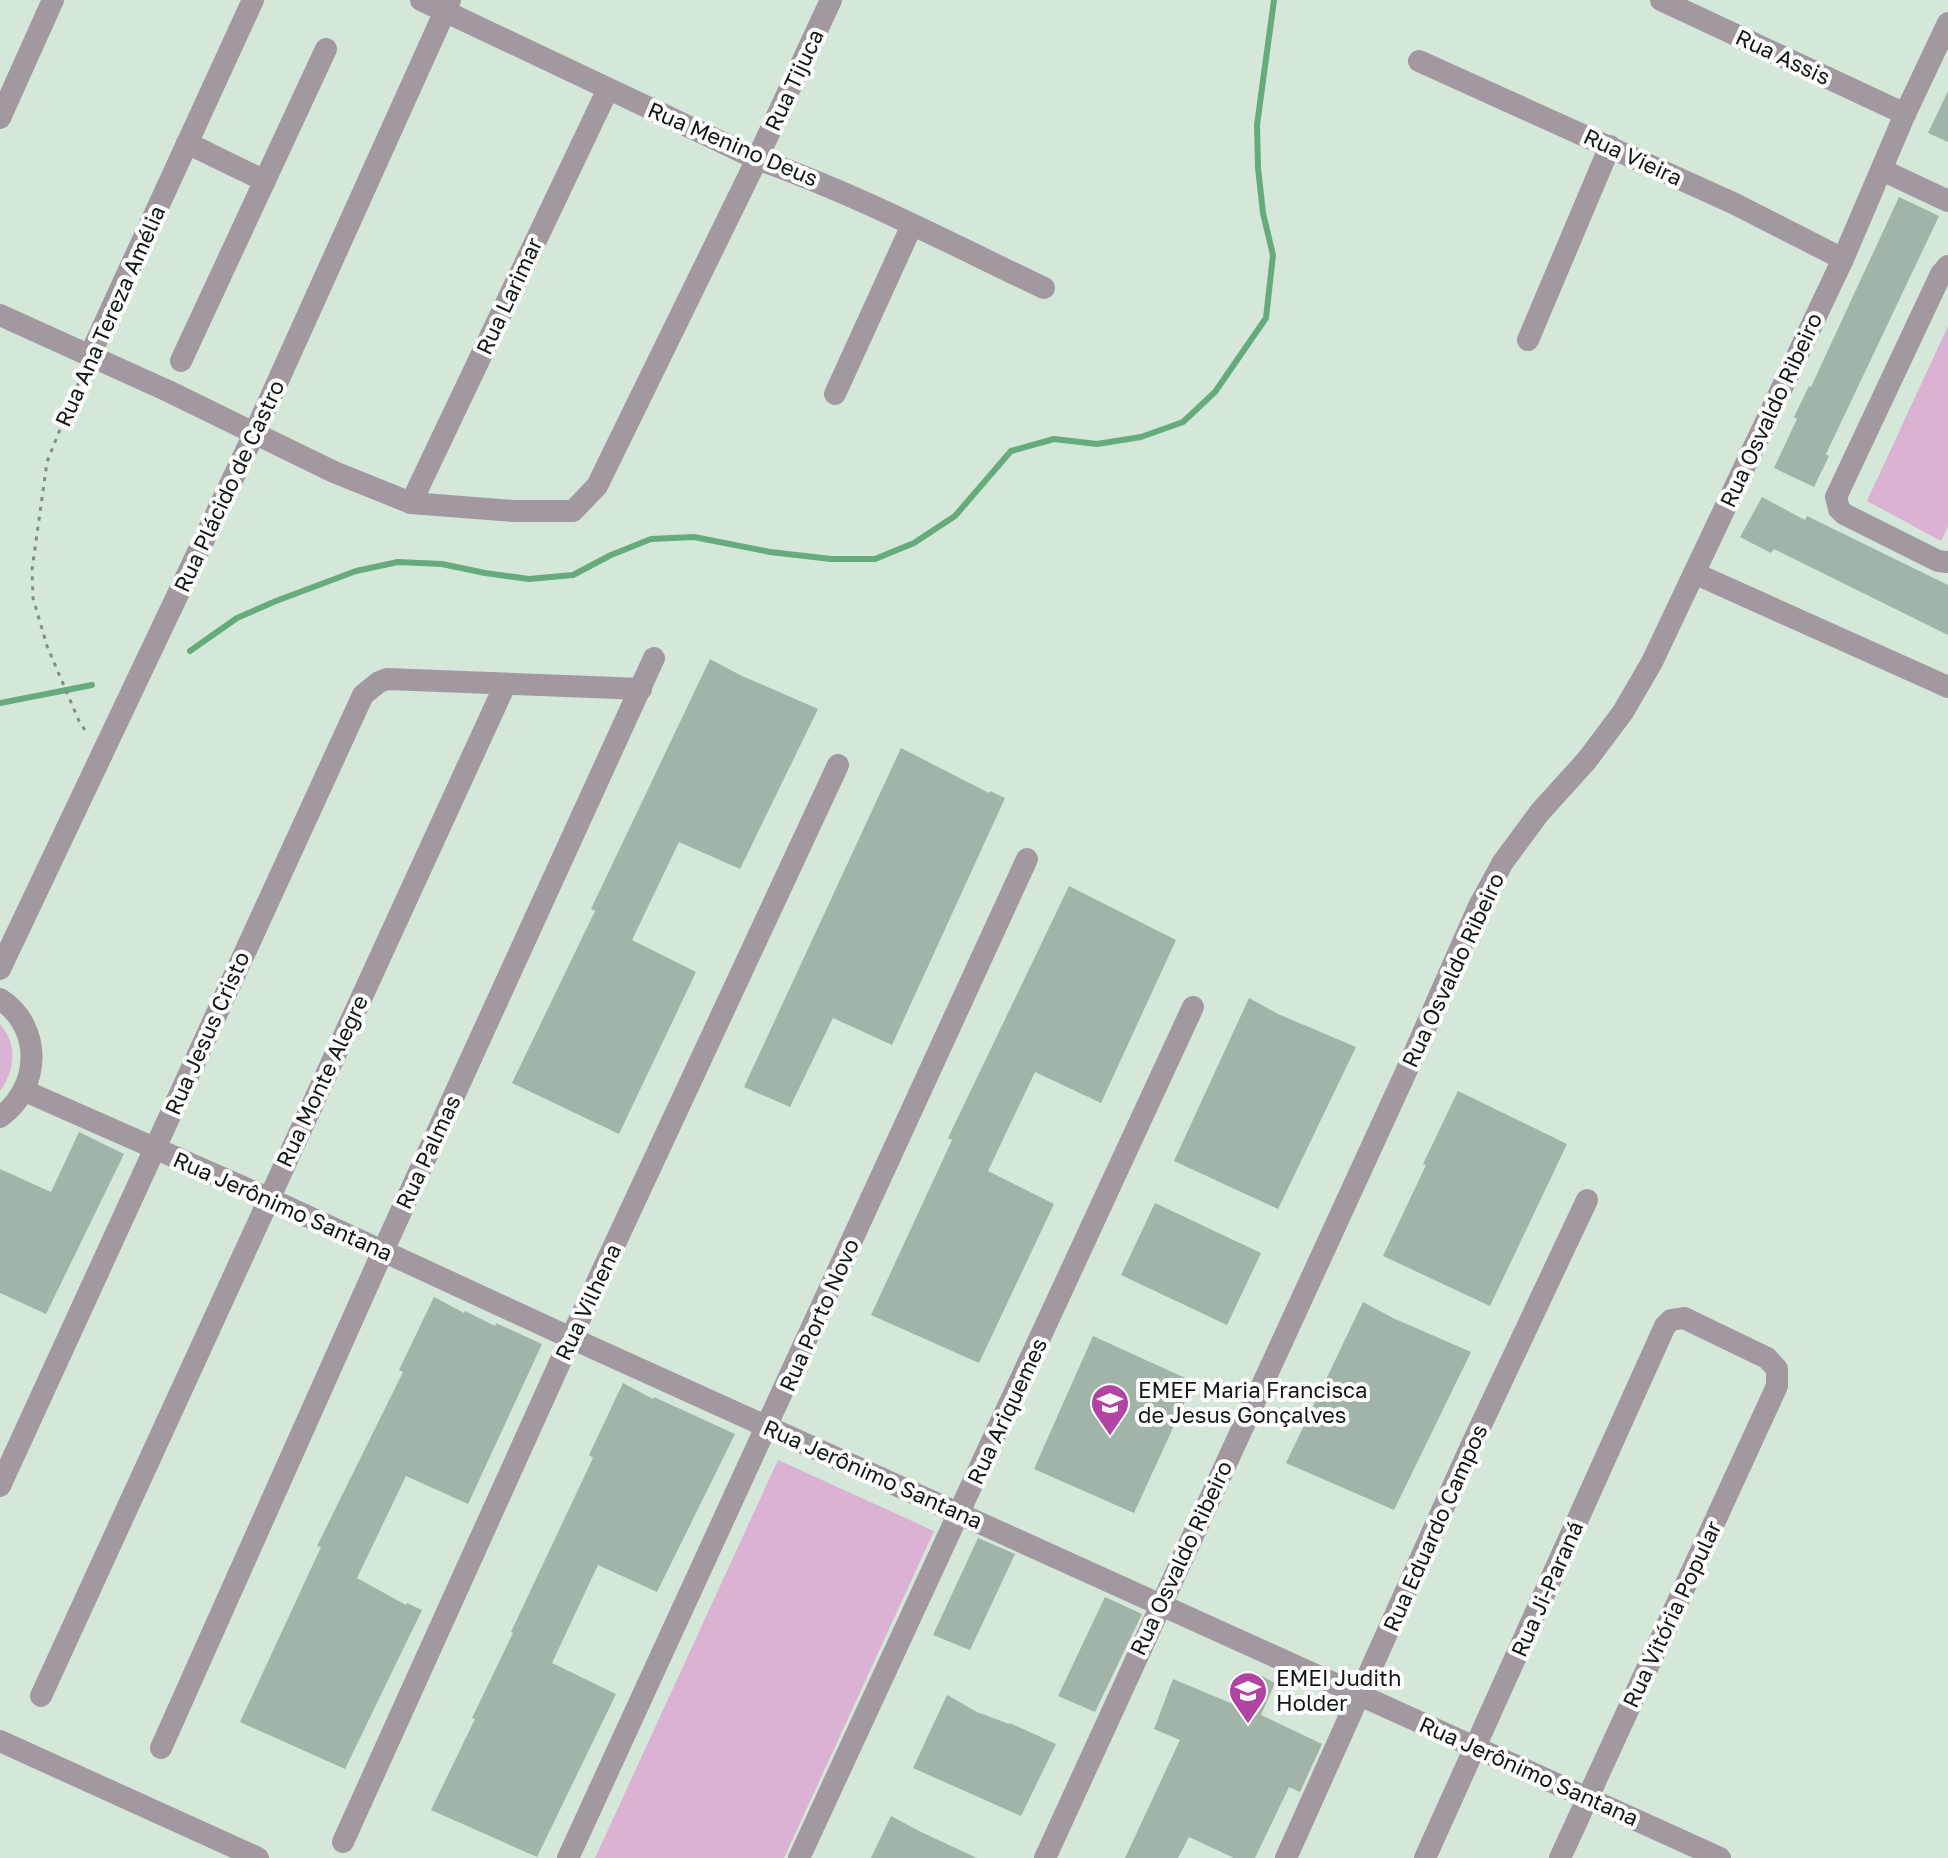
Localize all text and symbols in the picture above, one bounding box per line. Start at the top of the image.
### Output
street label: Rua Assis [1732,23,1835,90]
street label: Rua Tijuca [758,25,829,135]
street label: Rua Menino Deus [644,96,822,192]
street label: Rua Vieira [1580,122,1687,191]
street label: Rua Ana Tereza Amélia [49,201,170,430]
street label: Rua Larimar [470,233,548,359]
street label: Rua Osvaldo Ribeiro [1714,308,1827,511]
street label: Rua Plácido de Castro [168,375,290,596]
street label: Rua Osvaldo Ribeiro [1396,868,1509,1071]
street label: Rua Jesus Cristo [158,947,255,1119]
street label: Rua Monte Alegre [270,990,373,1171]
street label: Rua Palmas [389,1090,466,1213]
street label: Rua Jerônimo Santana [170,1145,397,1266]
street label: Rua Porto Novo [773,1234,864,1395]
street label: Rua Vilhena [549,1239,626,1364]
street label: Rua Ariquemes [961,1333,1052,1488]
place label: EMEF Maria Francisca de Jesus Gonçalves [1138,1376,1367,1428]
school or university icon: EMEF Maria Francisca de Jesus Gonçalves [1089,1382,1131,1437]
street label: Rua Jerônimo Santana [760,1413,987,1534]
street label: Rua Eduardo Campos [1377,1420,1492,1636]
street label: Rua Osvaldo Ribeiro [1124,1456,1237,1659]
street label: Rua Vitória Popular [1616,1516,1727,1712]
street label: Rua Ji-Paraná [1505,1517,1588,1661]
place label: EMEI Judith Holder [1276,1664,1401,1716]
school or university icon: EMEI Judith Holder [1227,1670,1269,1725]
street label: Rua Jerônimo Santana [1416,1710,1643,1831]

